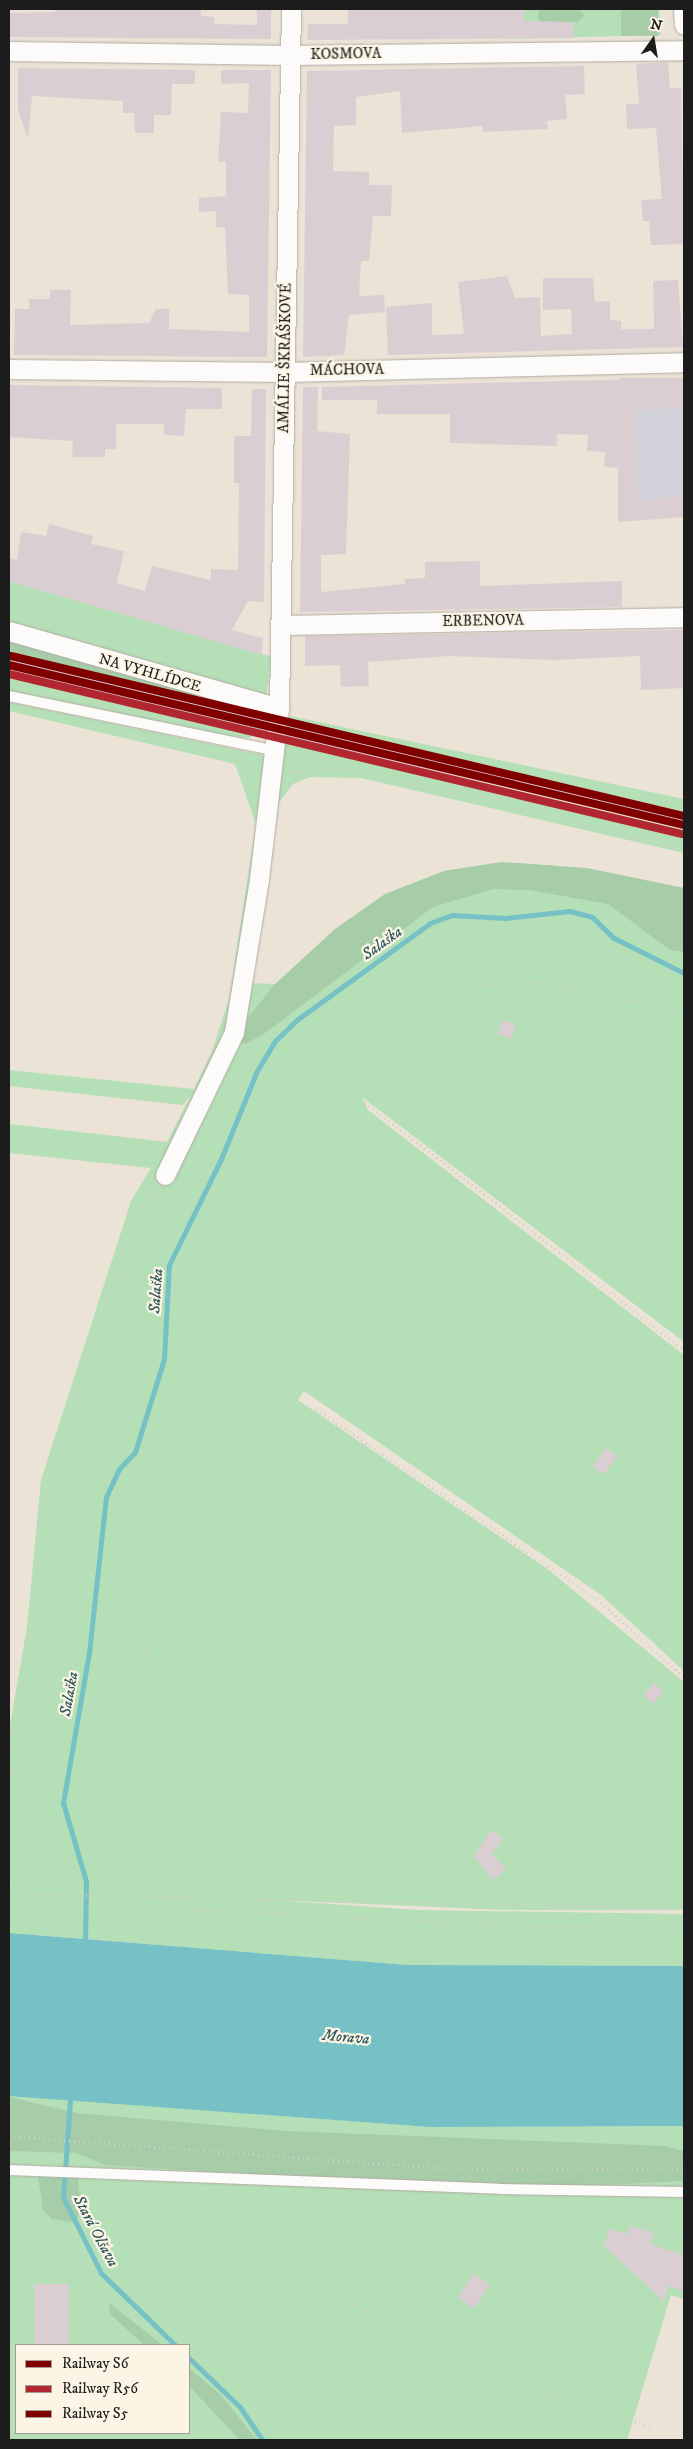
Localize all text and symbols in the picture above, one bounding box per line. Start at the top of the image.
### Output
north arrow [628,15,678,65]
text: N [649,15,664,35]
street label: KOSMOVA [310,44,382,64]
street label: AMÁLIE ŠKRÁŠKOVÉ [275,283,295,433]
street label: MÁCHOVA [310,360,384,380]
street label: ERBENOVA [442,611,524,631]
street label: NA VYHLÍDCE [97,650,203,696]
water label: Salaška [358,922,406,964]
water label: Salaška [145,1268,167,1314]
water label: Salaška [56,1670,82,1718]
water label: Morava [322,2025,370,2049]
water label: Stará Olšava [69,2192,123,2270]
legend [15,2344,190,2434]
text: Railway S6 [62,2354,128,2373]
text: Railway R56 [62,2379,138,2398]
text: Railway S5 [62,2404,128,2423]

